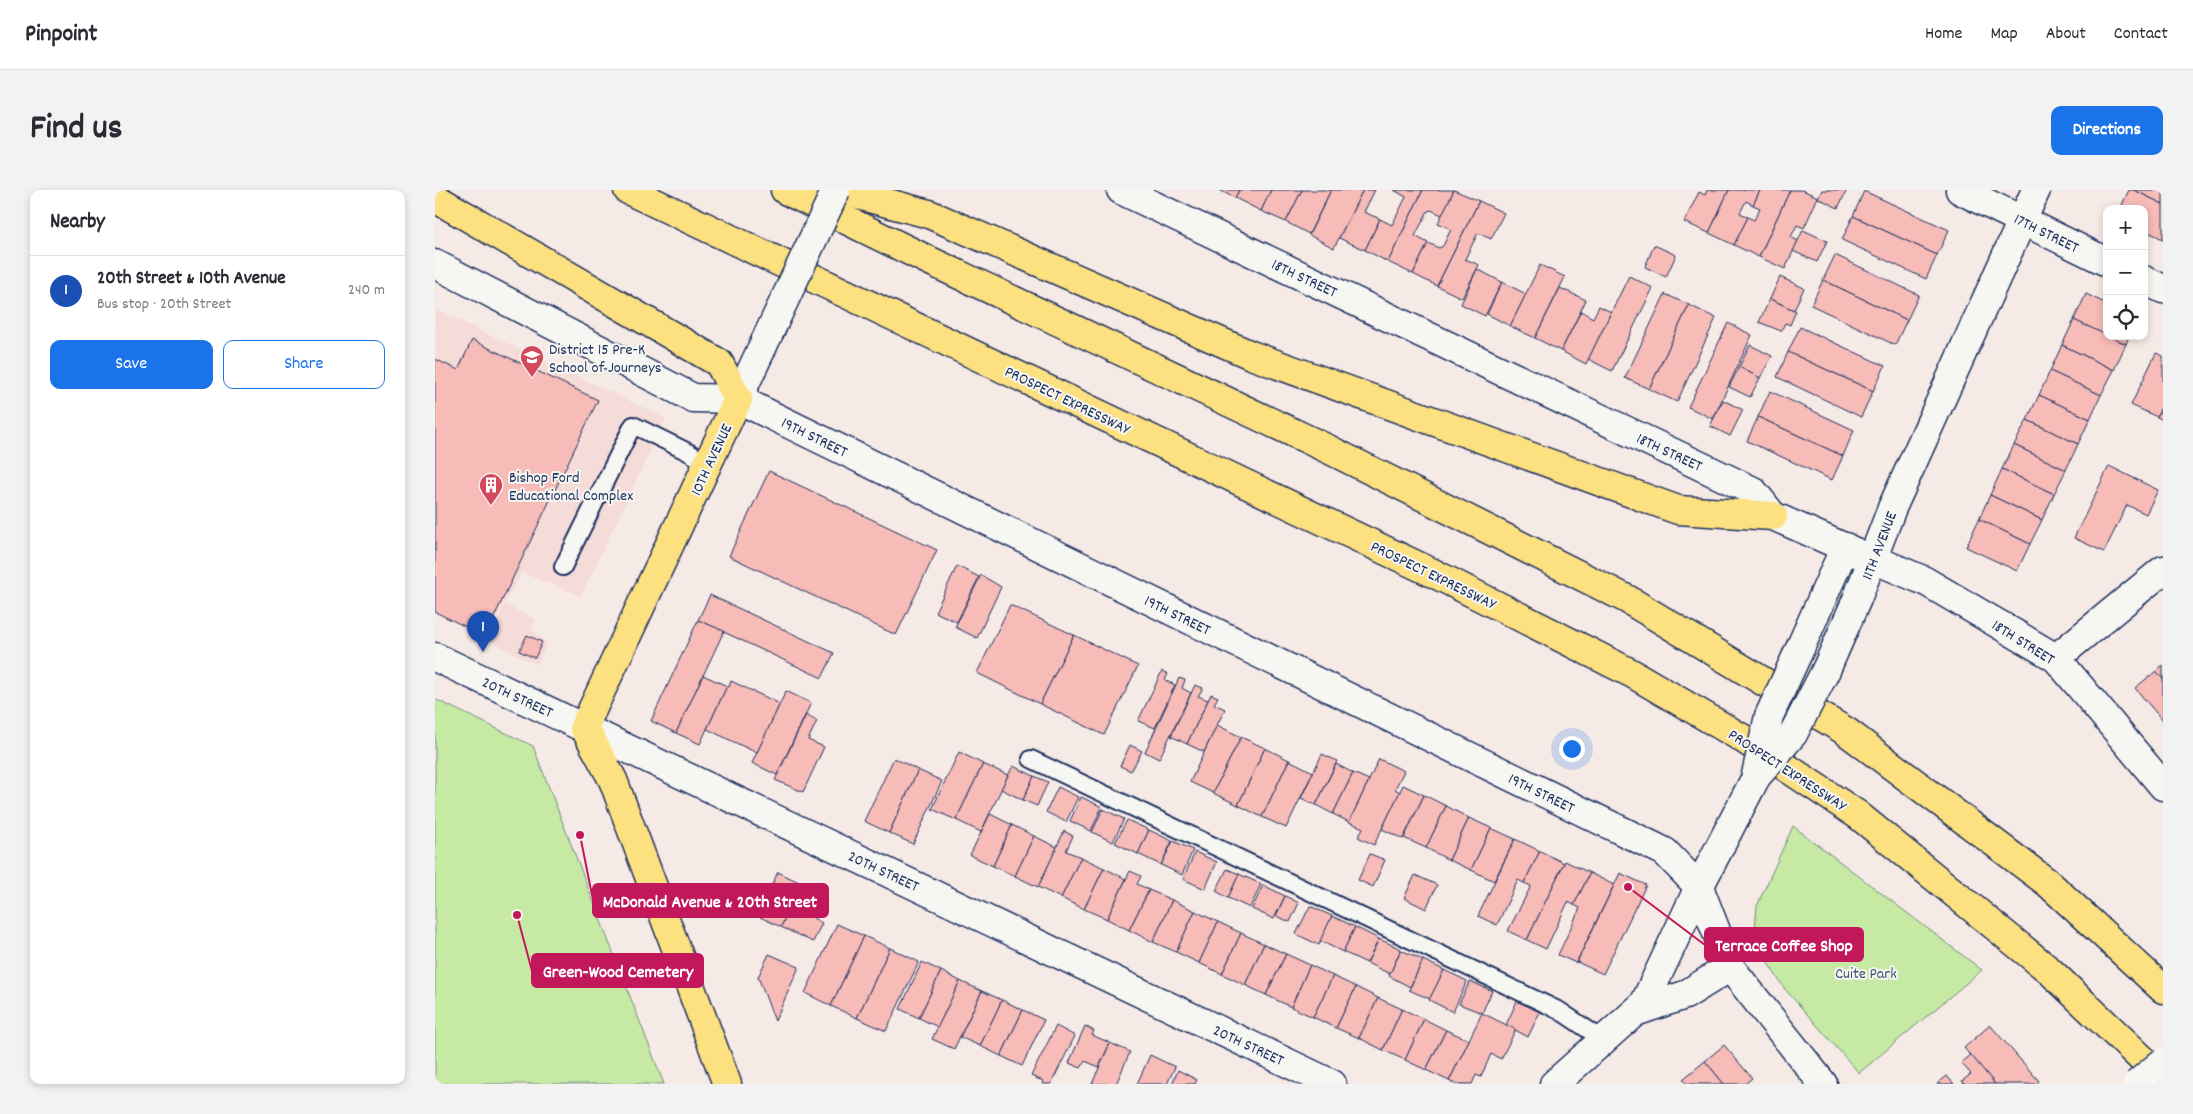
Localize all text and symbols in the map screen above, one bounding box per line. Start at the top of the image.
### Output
text: Pinpoint [25,18,97,52]
text: Home [1925,22,1962,47]
text: Map [1990,22,2018,47]
text: About [2046,22,2086,47]
text: Contact [2114,22,2168,47]
text: Find us [30,105,122,155]
button: Directions [2051,106,2163,155]
map controls [2103,205,2148,340]
button: + [2103,205,2148,250]
text: Nearby [50,208,105,238]
street label: 17TH STREET [2009,209,2083,260]
button: − [2103,250,2148,295]
street label: 18TH STREET [1267,254,1341,305]
text: 20th Street & 10th Avenue [97,266,286,293]
text: 1 [64,279,68,302]
text: 240 m [348,279,385,302]
text: Bus stop · 20th Street [97,293,232,316]
button: locate [2103,295,2148,340]
place label: District 15 Pre-K School of Journeys [549,339,662,380]
button: Save [50,340,213,389]
button: Share [223,340,385,389]
school or university icon: District 15 Pre-K School of Journeys [519,344,545,378]
street label: PROSPECT EXPRESSWAY [1000,361,1134,442]
street label: 19TH STREET [777,412,852,464]
street label: 10TH AVENUE [686,420,739,500]
street label: 18TH STREET [1632,428,1706,479]
place label: Bishop Ford Educational Complex [509,467,633,508]
building icon: Bishop Ford Educational Complex [478,472,504,506]
street label: 11TH AVENUE [1857,508,1904,584]
street label: PROSPECT EXPRESSWAY [1366,536,1500,617]
street label: 19TH STREET [1140,590,1215,642]
pin: 1 [467,611,499,652]
street label: 18TH STREET [1987,615,2059,672]
street label: 20TH STREET [478,672,557,725]
street label: PROSPECT EXPRESSWAY [1723,724,1851,819]
your location [1559,736,1585,762]
street label: 19TH STREET [1504,768,1579,820]
street label: 20TH STREET [844,846,923,899]
callout: McDonald Avenue & 20th Street [593,884,828,917]
text: McDonald Avenue & 20th Street [603,891,818,916]
callout: Terrace Coffee Shop [1705,928,1863,961]
text: Terrace Coffee Shop [1715,935,1853,960]
callout: Green-Wood Cemetery [532,954,703,987]
text: Green-Wood Cemetery [543,961,694,986]
park label: Cuite Park [1835,963,1897,986]
street label: 20TH STREET [1209,1020,1288,1073]

